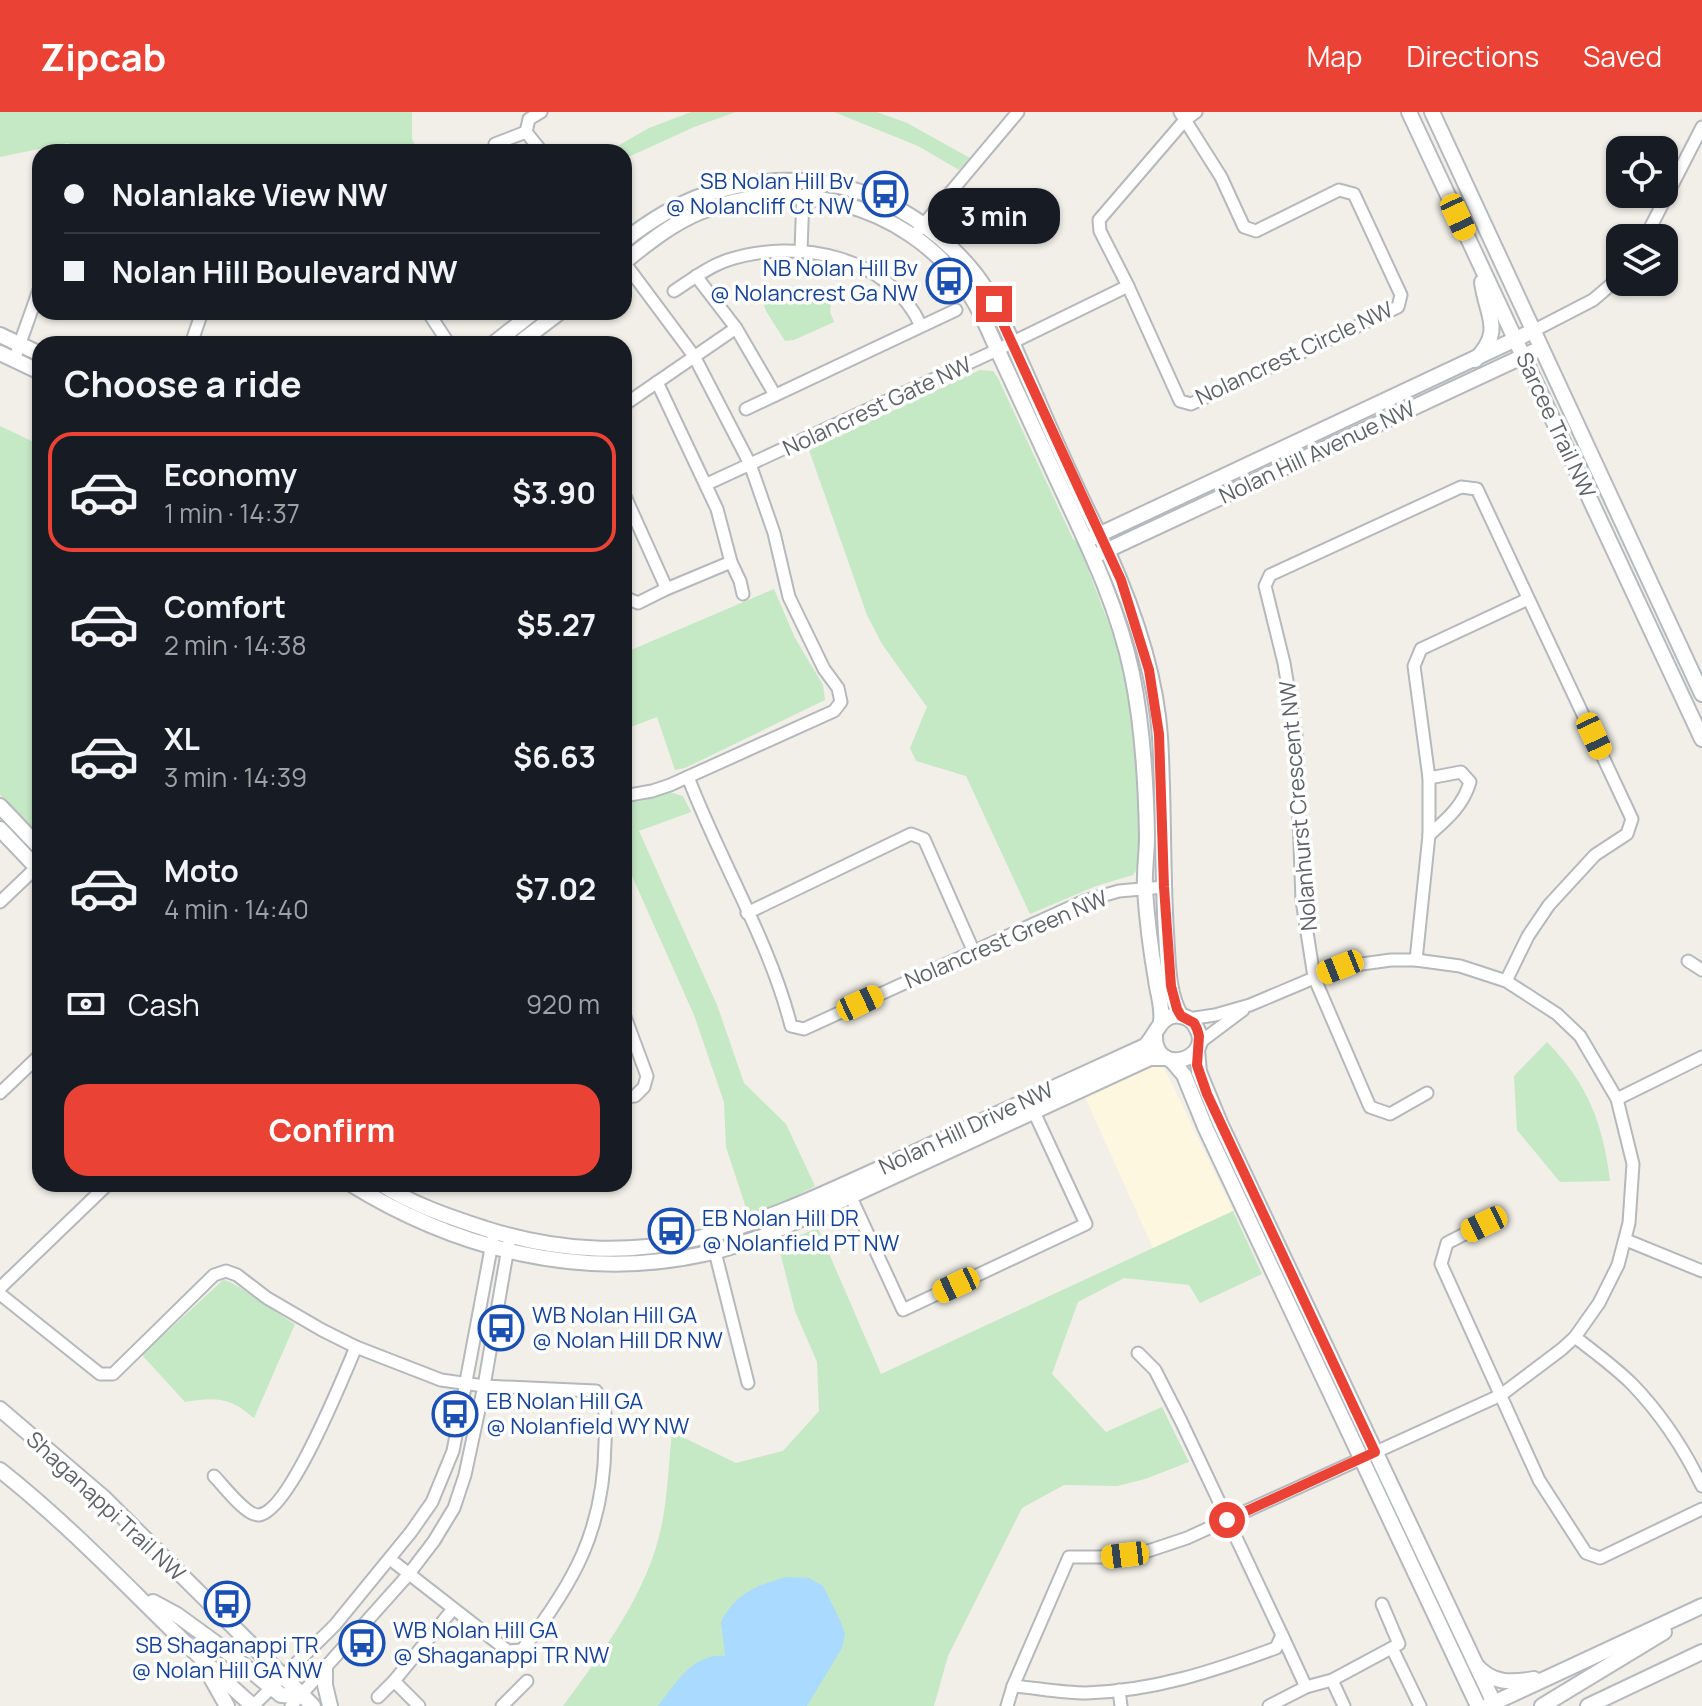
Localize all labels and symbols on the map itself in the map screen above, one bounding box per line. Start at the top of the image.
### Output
place label: SB Nolan Hill Bv @ Nolancliff Ct NW [666,166,854,221]
bus stop icon: SB Nolan Hill Bv @ Nolancliff Ct NW [861,170,909,218]
callout: 3 min [928,188,1060,244]
car [1437,190,1479,244]
place label: NB Nolan Hill Bv @ Nolancrest Ga NW [710,253,918,308]
bus stop icon: NB Nolan Hill Bv @ Nolancrest Ga NW [925,257,973,305]
route end [976,286,1012,322]
street label: Nolancrest Circle NW [1191,294,1398,412]
street label: Sarcee Trail NW [1509,347,1603,503]
street label: Nolancrest Gate NW [778,349,977,463]
street label: Nolan Hill Avenue NW [1214,393,1420,511]
street label: Nolanhurst Crescent NW [1272,679,1324,932]
car [1573,709,1615,763]
street label: Nolancrest Green NW [900,883,1112,995]
car [1313,947,1367,987]
car [833,982,887,1024]
street label: Nolan Hill Drive NW [874,1074,1058,1182]
place label: EB Nolan Hill DR @ Nolanfield PT NW [702,1203,900,1258]
car [1457,1203,1511,1245]
bus stop icon: EB Nolan Hill DR @ Nolanfield PT NW [647,1207,695,1255]
car [929,1264,983,1306]
place label: WB Nolan Hill GA @ Nolan Hill DR NW [532,1300,723,1355]
bus stop icon: WB Nolan Hill GA @ Nolan Hill DR NW [477,1304,525,1352]
place label: EB Nolan Hill GA @ Nolanfield WY NW [486,1386,690,1441]
bus stop icon: EB Nolan Hill GA @ Nolanfield WY NW [431,1390,479,1438]
street label: Shaganappi Trail NW [20,1424,192,1588]
route start [1209,1502,1245,1538]
car [1100,1540,1150,1570]
bus stop icon: SB Shaganappi TR @ Nolan Hill GA NW [203,1580,251,1628]
place label: WB Nolan Hill GA @ Shaganappi TR NW [393,1615,610,1670]
bus stop icon: WB Nolan Hill GA @ Shaganappi TR NW [338,1619,386,1667]
place label: SB Shaganappi TR @ Nolan Hill GA NW [131,1630,323,1685]

